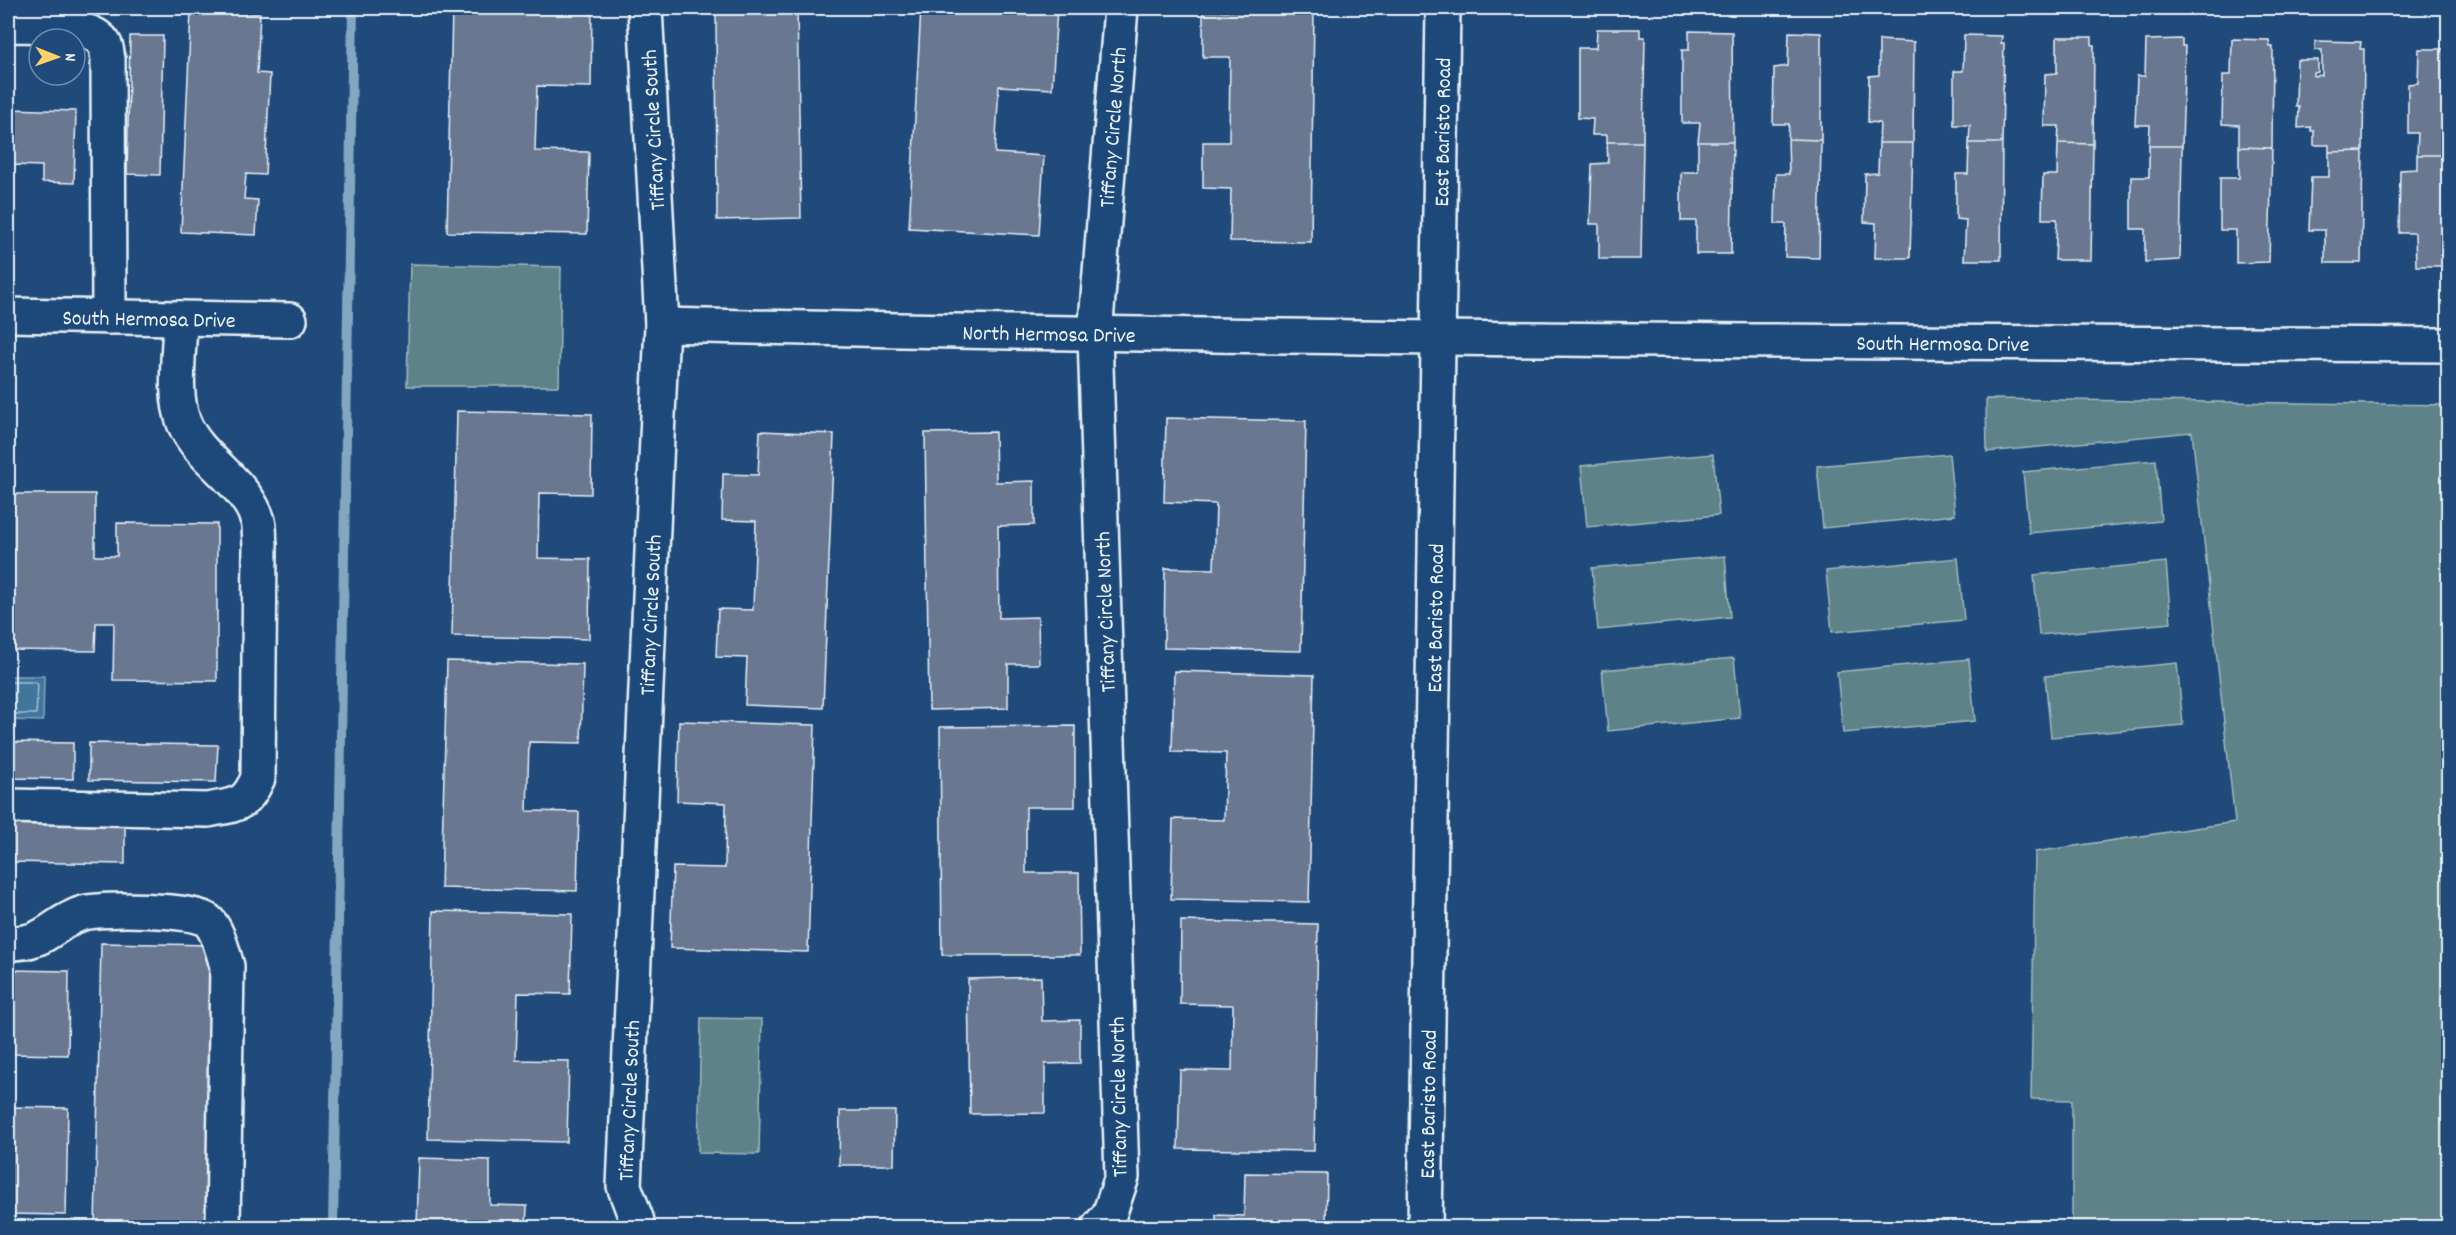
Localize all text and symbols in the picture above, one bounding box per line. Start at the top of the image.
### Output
north arrow [27,27,87,87]
street label: Tiffany Circle North [1093,46,1137,209]
street label: Tiffany Circle South [636,49,675,211]
text: N [58,53,81,61]
street label: East Baristo Road [1428,57,1461,207]
street label: South Hermosa Drive [62,304,236,338]
street label: North Hermosa Drive [962,319,1136,353]
street label: South Hermosa Drive [1856,330,2030,362]
street label: Tiffany Circle North [1089,531,1126,693]
street label: Tiffany Circle South [634,534,672,696]
street label: East Baristo Road [1421,543,1454,693]
street label: Tiffany Circle North [1104,1016,1137,1178]
street label: Tiffany Circle South [612,1019,650,1182]
street label: East Baristo Road [1414,1029,1447,1179]

